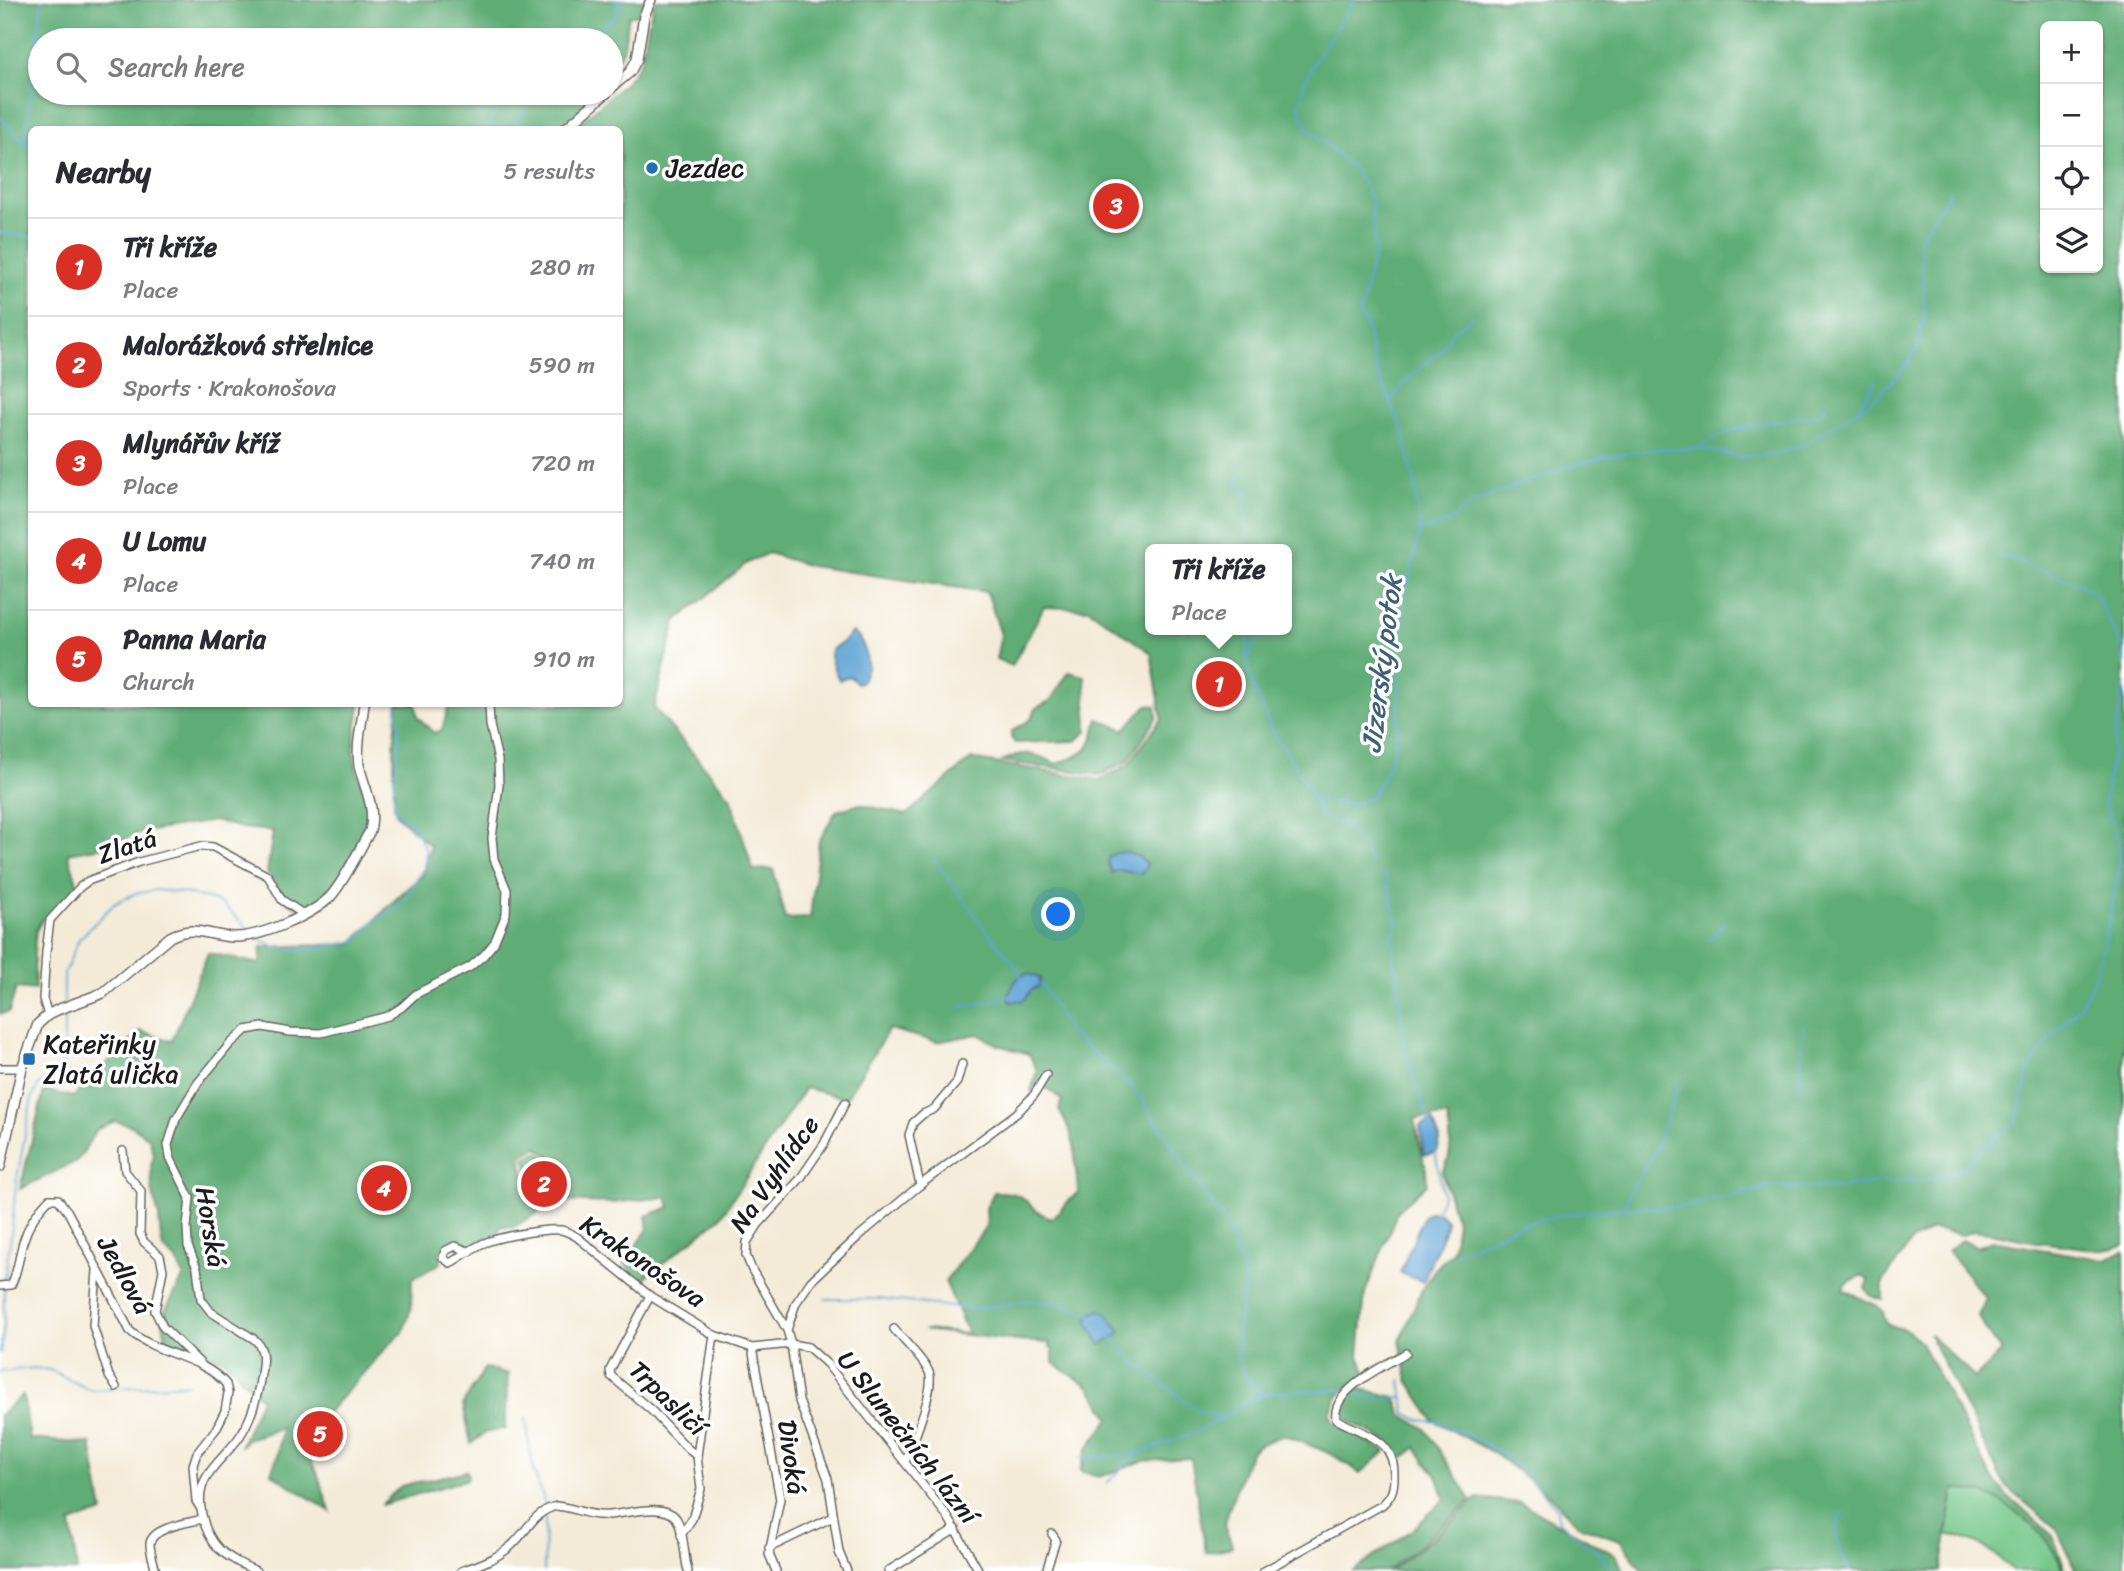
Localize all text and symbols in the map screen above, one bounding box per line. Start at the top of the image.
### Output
map controls [2040,21,2103,273]
button: + [2040,21,2103,84]
search box [28,28,623,105]
text: Search here [108,44,245,90]
icon: search [52,48,90,86]
button: − [2040,84,2103,147]
text: Nearby [56,145,151,199]
place label: Jezdec [665,145,744,191]
button: locate [2040,147,2103,210]
text: 5 results [504,151,595,192]
marker: Jezdec [644,160,660,176]
pin: 3 [1093,180,1139,232]
button: layers [2040,210,2103,273]
text: Tři kříže [123,224,217,270]
text: 1 [74,247,84,288]
text: 280 m [530,247,595,288]
text: Place [123,270,178,311]
text: Malorážková střelnice [123,322,373,368]
text: 2 [72,345,86,386]
text: 590 m [529,345,595,386]
text: Sports · Krakonošova [123,368,336,409]
text: Mlynářův kříž [123,420,280,466]
text: 3 [73,443,85,484]
text: 720 m [530,443,595,484]
text: Place [123,466,178,507]
text: U Lomu [123,518,206,564]
text: 4 [72,541,86,582]
text: 740 m [529,541,595,582]
popup [1145,544,1292,635]
text: Tři kříže [1171,546,1266,592]
text: Place [123,564,178,605]
water label: Jizerský potok [1346,570,1417,755]
text: Place [1171,592,1227,633]
text: Panna Maria [123,616,266,662]
text: 5 [72,639,86,680]
text: 910 m [533,639,595,680]
pin: 1 [1196,658,1242,710]
text: Church [123,662,195,703]
street label: Zlatá [91,815,163,877]
your location [1041,897,1075,931]
place label: Kateřinky Zlatá ulička [43,1021,178,1097]
marker: Kateřinky Zlatá ulička [21,1051,37,1067]
street label: Na Vyhlídce [716,1106,832,1242]
pin: 2 [521,1158,567,1210]
pin: 4 [361,1162,407,1214]
street label: Horská [182,1183,240,1271]
street label: Krakonošova [571,1202,716,1321]
street label: Jedlová [84,1226,166,1323]
street label: U Slunečních lázní [825,1340,993,1536]
street label: Trpasličí [618,1348,720,1449]
pin: 5 [297,1408,343,1460]
street label: Divoká [764,1417,820,1497]

